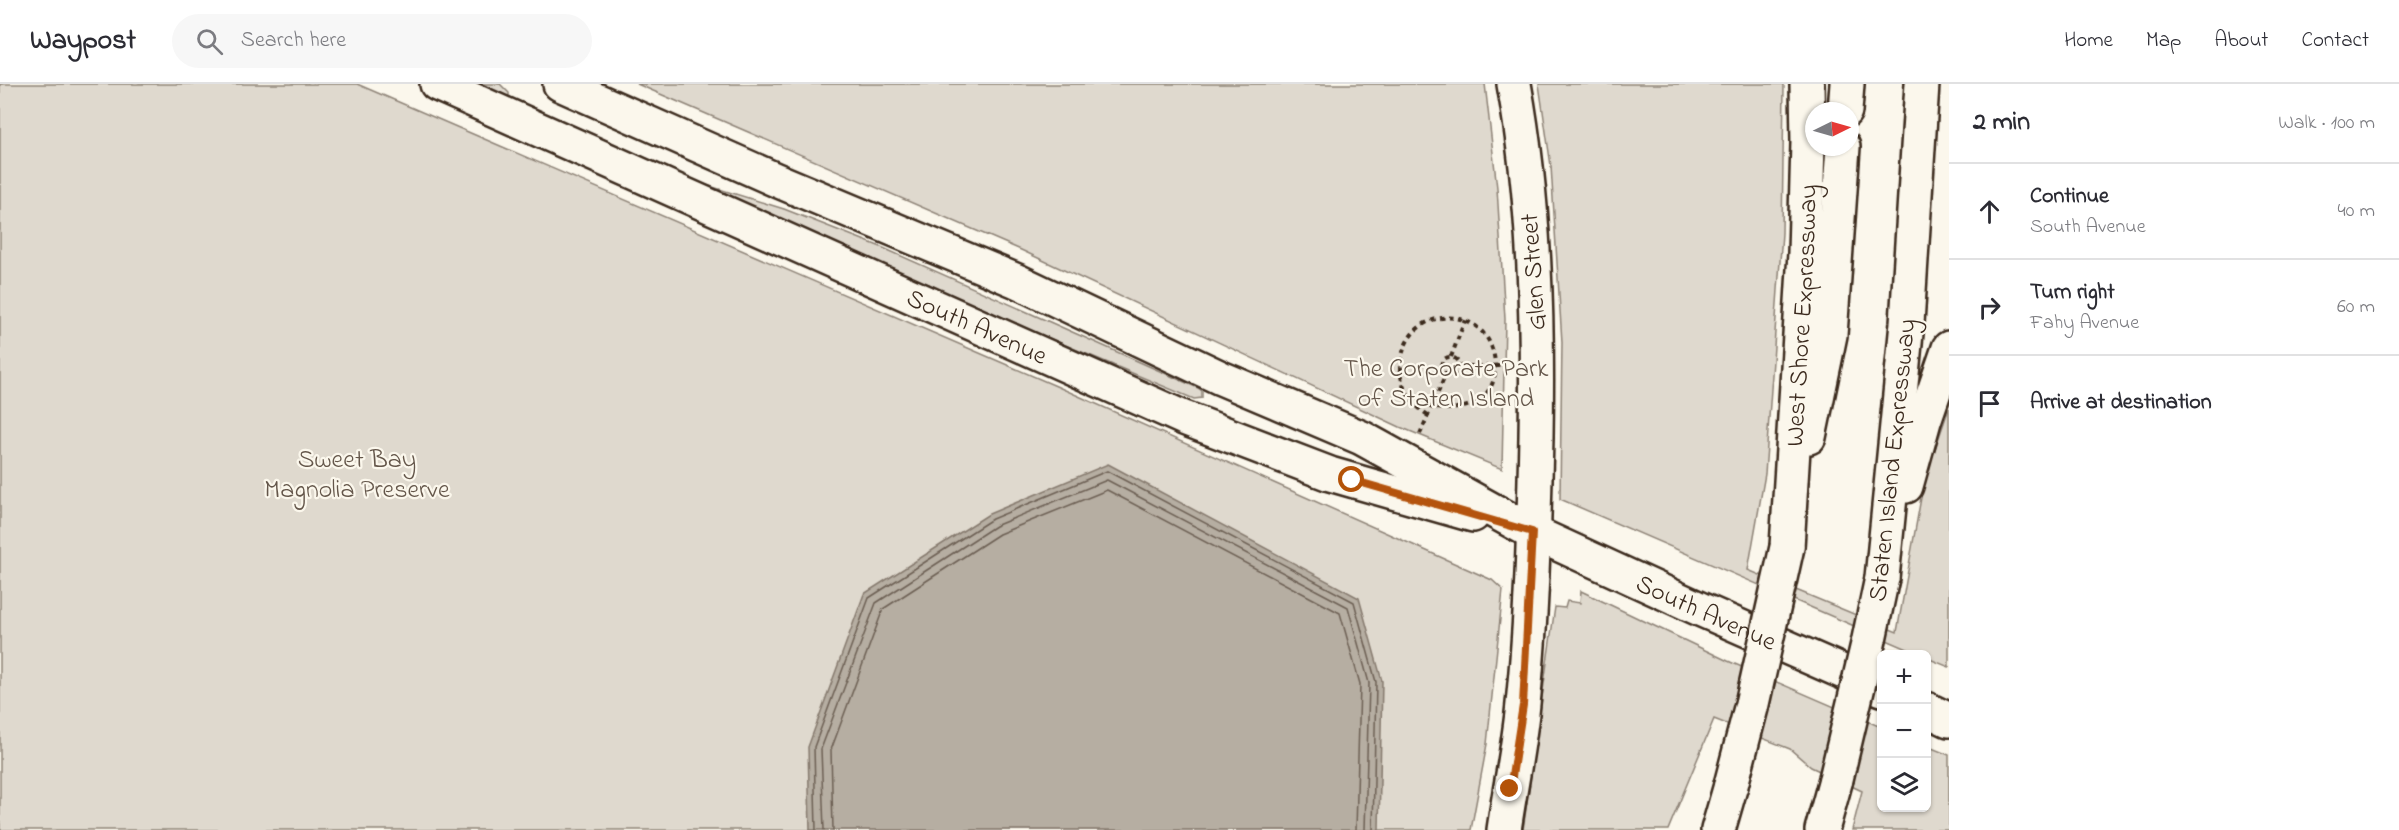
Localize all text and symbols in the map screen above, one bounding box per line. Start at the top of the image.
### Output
search box [172,14,592,68]
text: Waypost [30,21,136,62]
icon: search [193,25,226,58]
text: Search here [241,25,346,57]
text: Home [2064,26,2113,56]
text: Map [2146,26,2181,56]
text: About [2214,26,2268,56]
text: Contact [2301,26,2369,56]
north arrow [1805,102,1859,156]
text: 2 min [1973,104,2030,142]
text: Walk · 100 m [2278,109,2375,138]
text: Continue [2030,181,2109,213]
street label: West Shore Expressway [1777,184,1829,448]
icon: ahead [1973,195,2006,228]
text: 40 m [2338,197,2375,226]
street label: Glen Street [1512,212,1558,332]
text: South Avenue [2030,213,2146,242]
text: Turn right [2030,277,2115,309]
street label: South Avenue [900,280,1053,377]
icon: right [1973,291,2006,324]
text: 60 m [2337,293,2375,322]
text: Fahy Avenue [2030,309,2139,338]
street label: Staten Island Expressway [1860,317,1928,604]
park label: The Corporate Park of Staten Island [1344,351,1549,419]
icon: arrive [1973,387,2006,420]
text: Arrive at destination [2030,387,2212,419]
park label: Sweet Bay Magnolia Preserve [264,442,450,510]
route start [1338,466,1364,492]
street label: South Avenue [1629,566,1782,662]
map controls [1877,650,1931,812]
button: + [1877,650,1931,704]
button: − [1877,704,1931,758]
button: layers [1877,758,1931,812]
route end [1496,775,1522,801]

